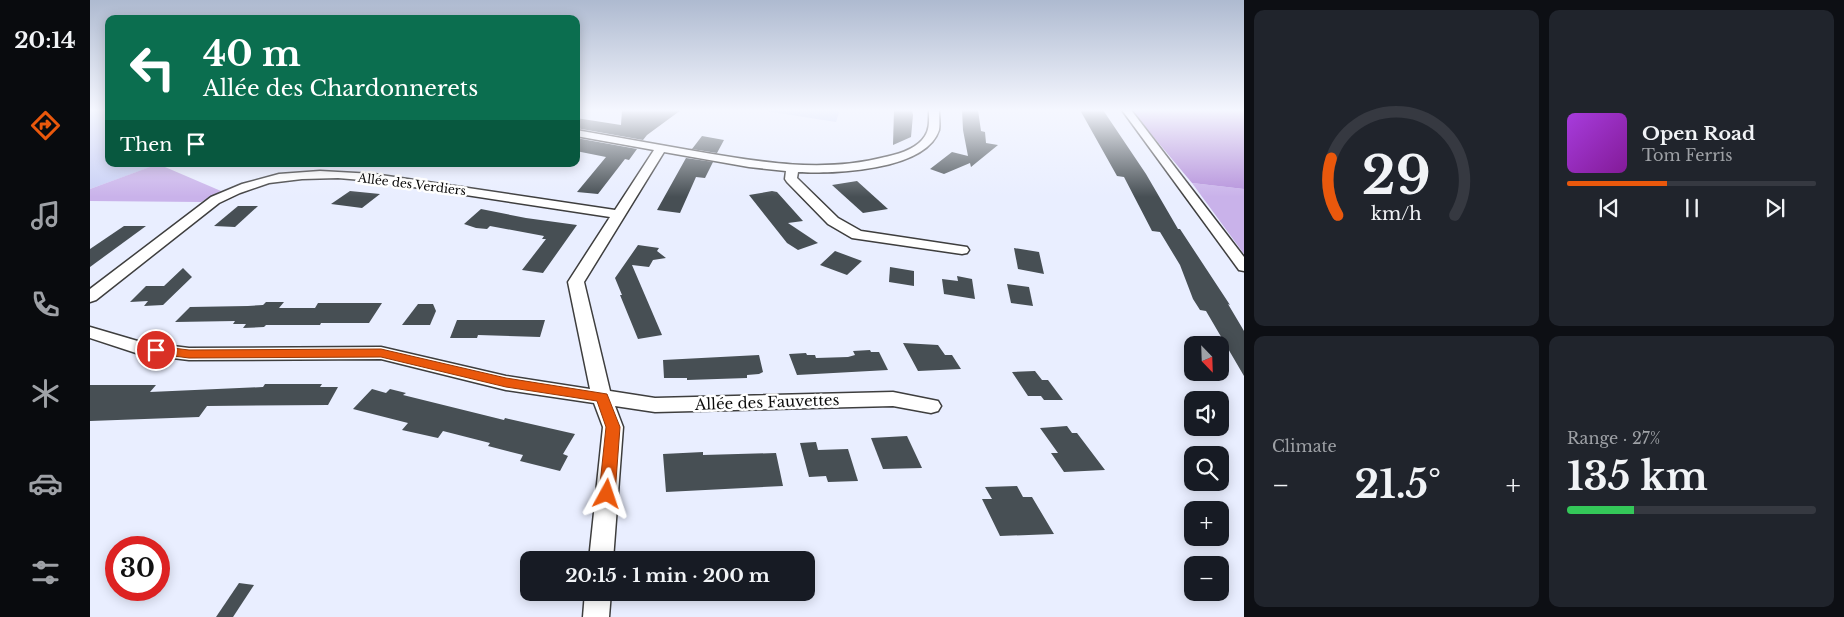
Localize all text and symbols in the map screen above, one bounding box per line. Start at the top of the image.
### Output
text: 20:14 [14,27,76,54]
text: 40 m [203,32,301,75]
icon: left [120,35,185,100]
text: Allée des Chardonnerets [203,75,478,102]
icon: directions [28,108,63,143]
text: Open Road [1642,122,1755,145]
icon: arrive [182,130,210,158]
text: Then [120,133,172,156]
text: 29 [1362,144,1431,208]
text: Tom Ferris [1642,145,1733,165]
street label: Allée des Verdiers [356,170,467,198]
icon: previous [1595,194,1623,222]
icon: pause [1678,194,1706,222]
icon: next [1761,194,1789,222]
icon: music [28,198,63,233]
text: km/h [1371,203,1422,225]
icon: phone [28,287,63,322]
pin [135,329,177,371]
icon: arrive [142,336,170,364]
north arrow [1184,336,1229,381]
map controls [1184,336,1229,601]
icon: climate [28,376,63,411]
street label: Allée des Fauvettes [693,390,840,414]
button: sound [1184,391,1229,436]
text: Range · 27% [1567,428,1661,448]
text: Climate [1272,436,1337,456]
button: search [1184,446,1229,491]
text: 135 km [1567,453,1708,500]
text: 21.5° [1354,461,1441,508]
icon: car [28,466,63,501]
position arrow [580,467,632,519]
text: − [1272,468,1290,503]
text: + [1506,468,1521,503]
button: + [1184,501,1229,546]
speed limit sign: 30 [105,536,170,601]
icon: filters [28,555,63,590]
button: − [1184,556,1229,601]
text: 20:15 · 1 min · 200 m [565,564,770,587]

